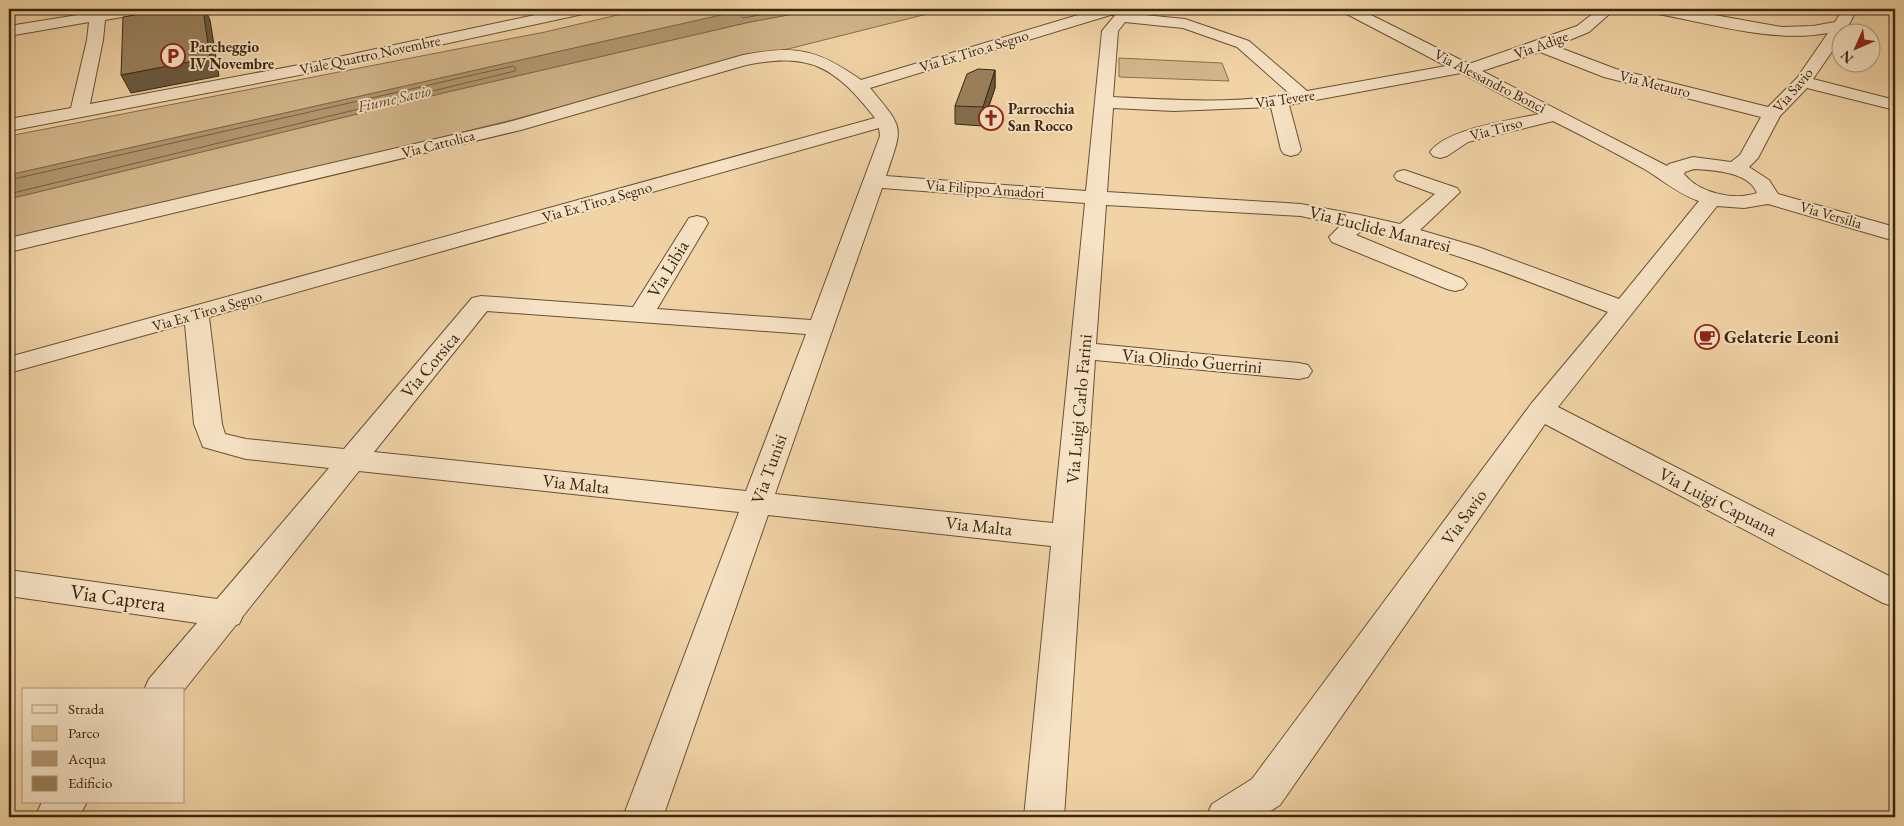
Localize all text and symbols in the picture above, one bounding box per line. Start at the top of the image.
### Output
north arrow [1832,22,1882,72]
street label: Via Ex Tiro a Segno [917,25,1031,76]
street label: Via Adige [1511,26,1571,63]
street label: Viale Quattro Novembre [298,30,442,79]
place label: Parcheggio IV Novembre [190,37,274,73]
parking icon: Parcheggio IV Novembre [160,43,186,69]
street label: Via Alessandro Bonci [1431,44,1550,117]
text: N [1836,46,1857,68]
street label: Via Savio [1768,63,1817,116]
street label: Via Metauro [1618,66,1693,102]
water label: Fiume Savio [355,80,433,117]
street label: Via Tevere [1254,85,1316,112]
place label: Parrocchia San Rocco [1008,99,1075,135]
church icon: Parrocchia San Rocco [978,105,1004,131]
street label: Via Tirso [1468,112,1524,145]
street label: Via Cattolica [399,125,476,162]
street label: Via Filippo Amadori [925,175,1045,202]
street label: Via Ex Tiro a Segno [540,177,654,226]
street label: Via Versilia [1798,197,1864,232]
street label: Via Euclide Manaresi [1307,200,1454,257]
street label: Via Libia [642,235,694,302]
street label: Via Ex Tiro a Segno [150,286,264,335]
cafe icon: Gelaterie Leoni [1694,324,1720,350]
place label: Gelaterie Leoni [1724,325,1840,348]
street label: Via Corsica [395,326,464,402]
street label: Via Luigi Carlo Farini [1061,333,1097,485]
street label: Via Olindo Guerrini [1121,343,1264,378]
street label: Via Tunisi [745,430,792,507]
street label: Via Luigi Capuana [1655,462,1782,542]
street label: Via Malta [541,469,611,499]
street label: Via Savio [1436,484,1492,549]
street label: Via Malta [944,511,1014,541]
street label: Via Caprera [69,577,168,618]
legend [22,688,185,804]
text: Strada [68,699,104,718]
text: Parco [68,723,100,742]
text: Acqua [67,749,106,768]
text: Edificio [68,773,112,792]

